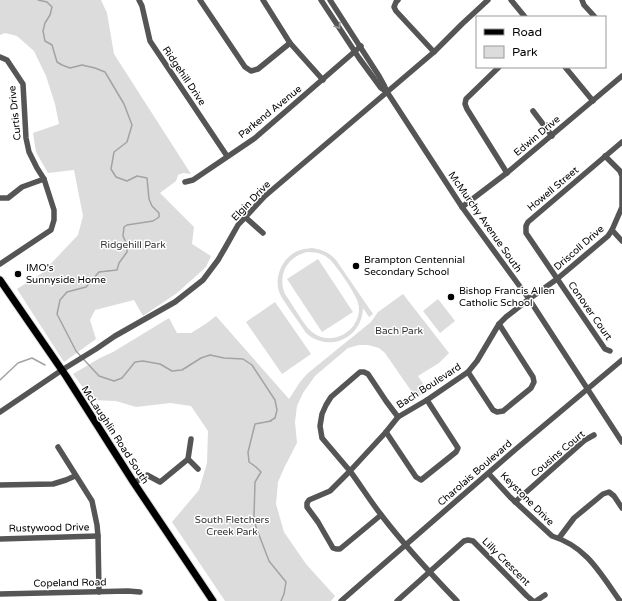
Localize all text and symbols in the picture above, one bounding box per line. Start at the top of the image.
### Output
legend [476,16,606,68]
one-way arrow [333,22,341,29]
text: Road [512,25,542,39]
street label: Ridgehill Drive [160,44,208,108]
text: Park [512,45,538,59]
street label: Parkend Avenue [236,83,304,141]
street label: Curtis Drive [6,85,24,141]
street label: Edwin Drive [512,113,563,159]
street label: Howell Street [525,164,581,214]
street label: McMurchy Avenue South [446,169,524,275]
street label: Elgin Drive [229,178,273,224]
street label: Driscoll Drive [552,223,607,273]
park label: Ridgehill Park [100,239,166,251]
place label: Brampton Centennial Secondary School [364,254,465,278]
marker: Brampton Centennial Secondary School [351,261,361,271]
place label: IMO's Sunnyside Home [26,262,106,286]
marker: IMO's Sunnyside Home [13,269,23,279]
street label: Conover Court [565,279,615,343]
place label: Bishop Francis Allen Catholic School [459,285,555,309]
marker: Bishop Francis Allen Catholic School [446,292,456,302]
park label: Bach Park [375,325,424,337]
street label: Bach Boulevard [394,361,464,411]
street label: McLaughlin Road South [79,384,151,486]
street label: Cousins Court [529,428,587,480]
street label: Charolais Boulevard [435,437,515,509]
street label: Keystone Drive [498,470,557,529]
park label: South Fletchers Creek Park [195,514,269,538]
street label: Rustywood Drive [9,521,90,535]
street label: Lilly Crescent [479,535,533,589]
street label: Copeland Road [33,576,107,590]

